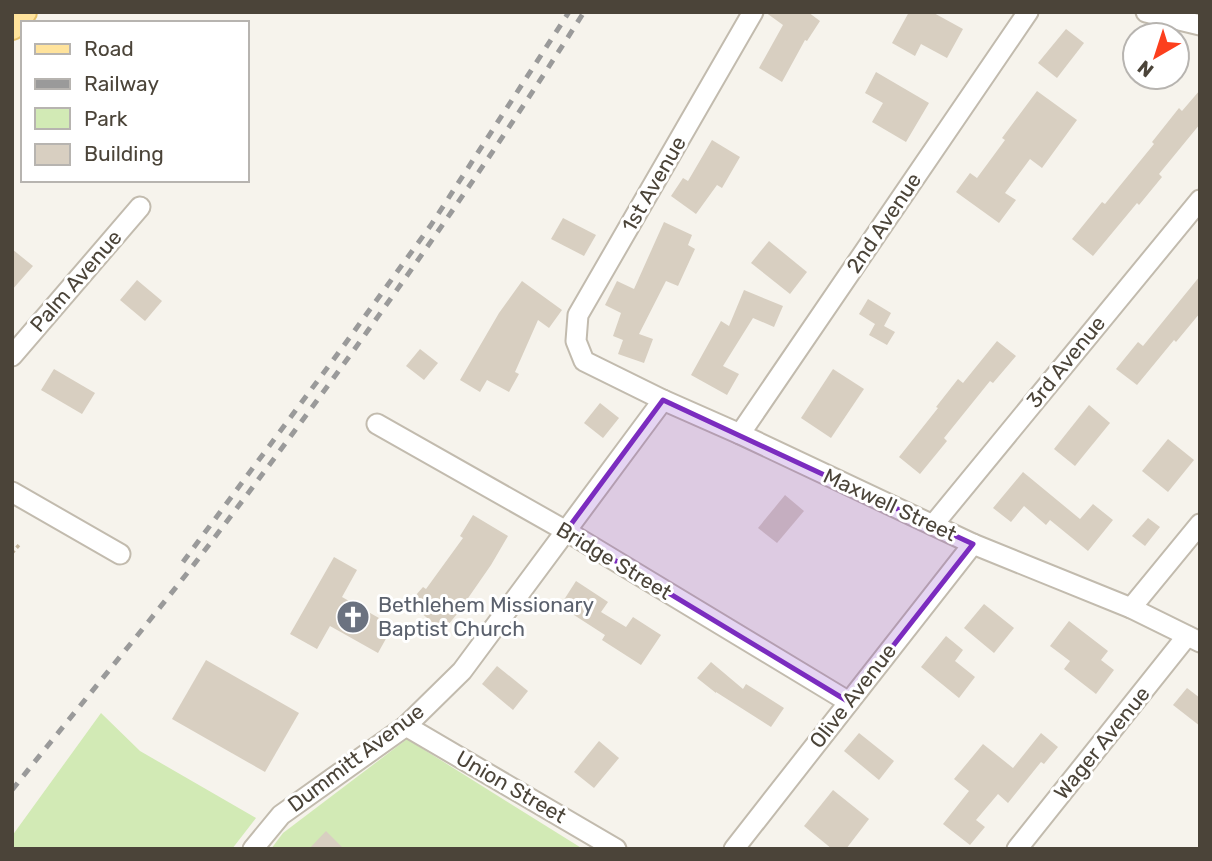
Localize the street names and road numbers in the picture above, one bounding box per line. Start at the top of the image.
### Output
street label: 1st Avenue [616,132,691,236]
street label: 2nd Avenue [841,168,926,278]
street label: Palm Avenue [25,225,127,337]
street label: 3rd Avenue [1021,311,1110,413]
street label: Maxwell Street [820,463,961,546]
street label: Bridge Street [552,516,676,605]
street label: Olive Avenue [804,639,901,753]
street label: Wager Avenue [1049,681,1155,804]
street label: Dummitt Avenue [283,698,429,817]
street label: Union Street [452,745,571,828]

